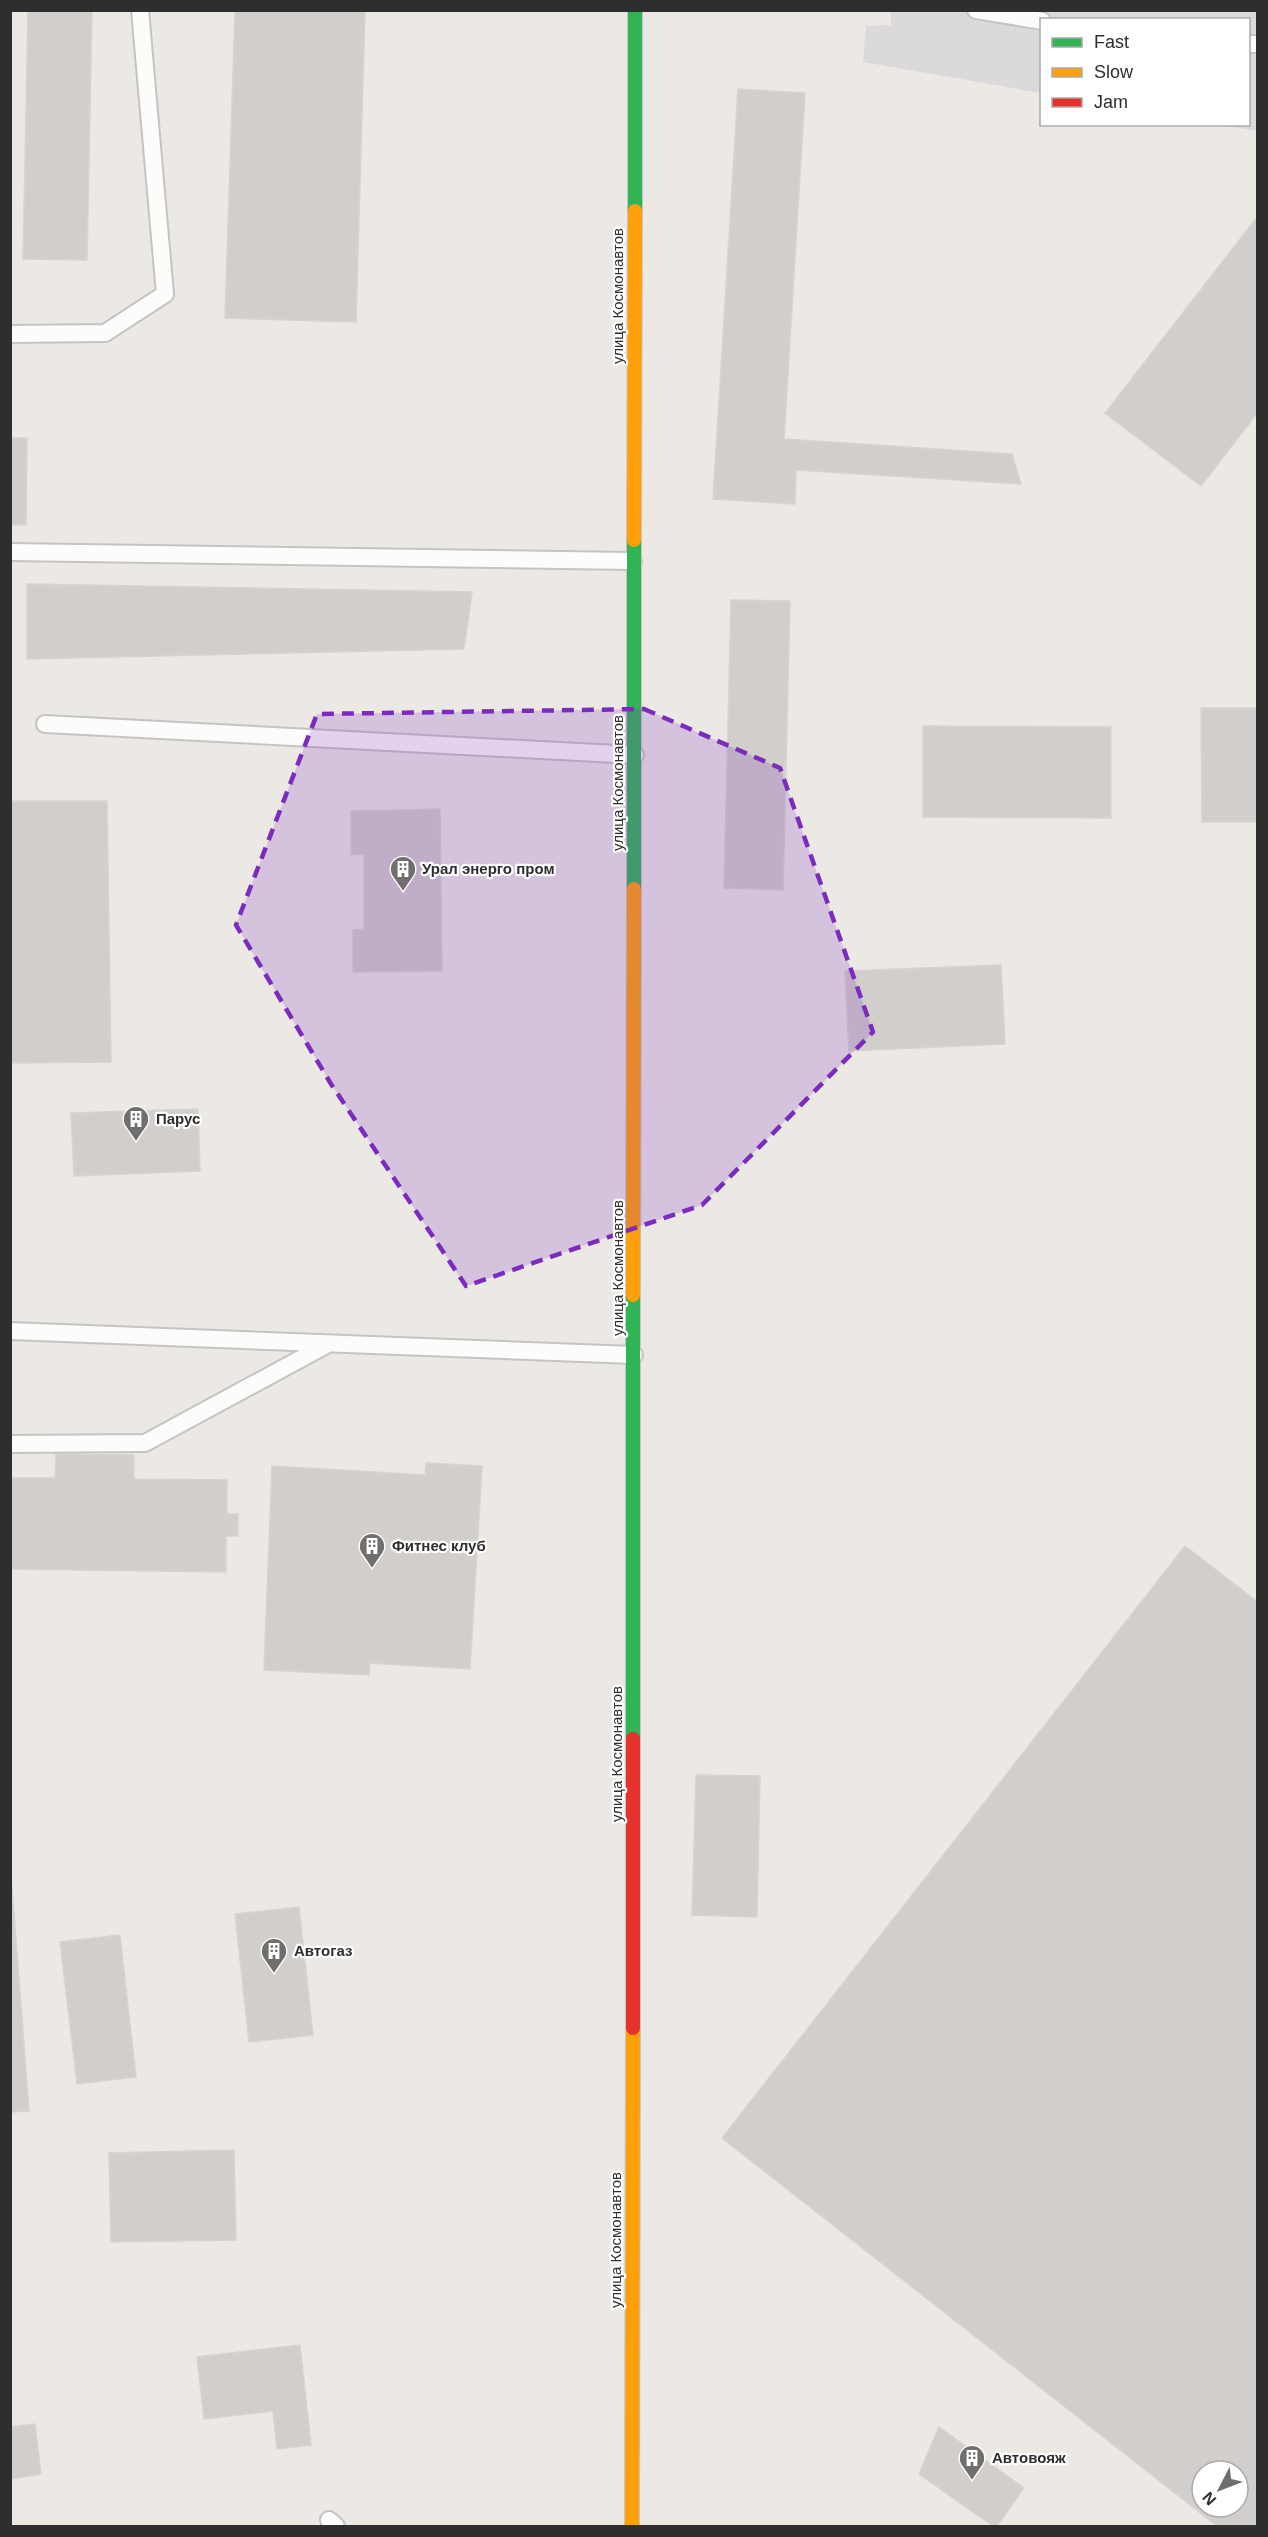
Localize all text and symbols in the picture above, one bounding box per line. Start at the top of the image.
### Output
legend [1040,18,1250,126]
text: Fast [1094,32,1129,52]
text: Slow [1094,62,1134,82]
text: Jam [1094,92,1128,112]
street label: улица Космонавтов [609,228,626,364]
street label: улица Космонавтов [609,715,626,851]
building icon: Урал энерго пром [388,854,418,892]
place label: Урал энерго пром [422,860,554,877]
building icon: Парус [121,1104,151,1142]
place label: Парус [156,1110,200,1127]
street label: улица Космонавтов [609,1200,626,1336]
building icon: Фитнес клуб [357,1531,387,1569]
place label: Фитнес клуб [392,1537,486,1554]
street label: улица Космонавтов [608,1686,625,1822]
building icon: Автогаз [259,1936,289,1974]
place label: Автогаз [294,1942,352,1959]
street label: улица Космонавтов [607,2172,624,2308]
building icon: Автовояж [957,2443,987,2481]
place label: Автовояж [992,2449,1066,2466]
north arrow [1190,2459,1250,2519]
text: N [1199,2489,1219,2509]

